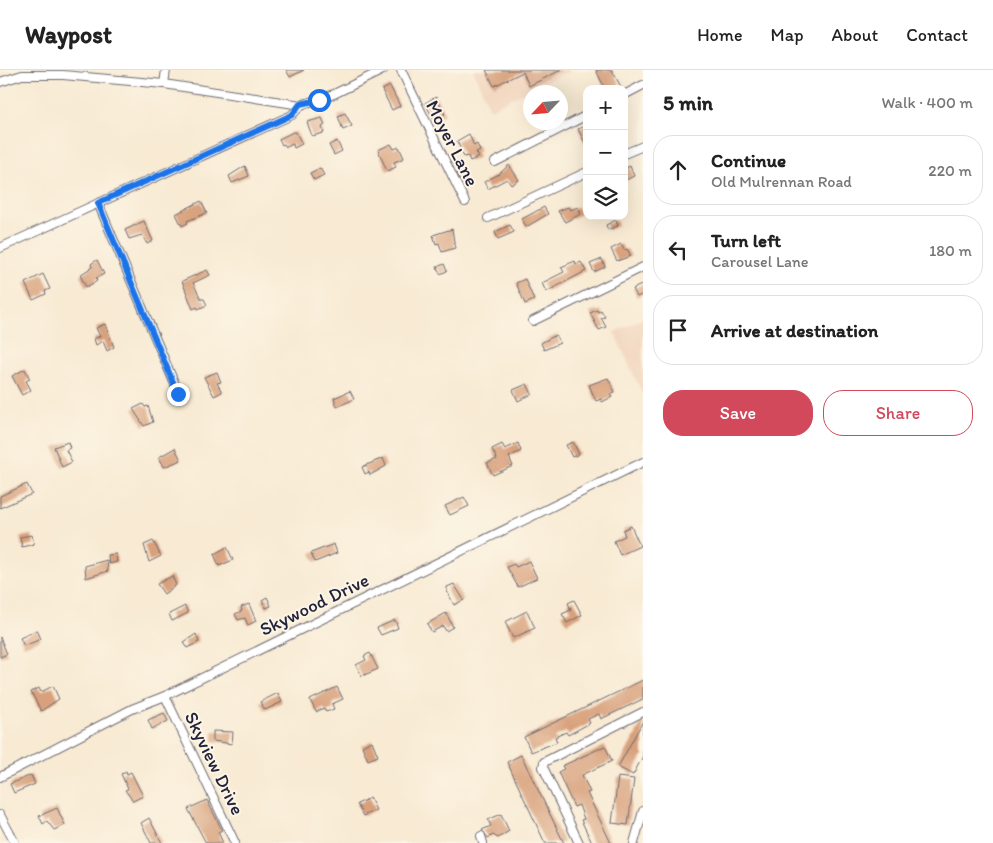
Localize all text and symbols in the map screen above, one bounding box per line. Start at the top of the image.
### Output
text: Waypost [25,20,112,49]
text: Home [697,24,743,46]
text: Map [771,24,804,46]
text: About [832,24,878,46]
text: Contact [906,24,968,46]
north arrow [523,85,568,130]
map controls [583,85,628,220]
button: + [583,85,628,130]
route start [308,89,331,112]
text: 5 min [663,90,713,115]
text: Walk · 400 m [881,93,973,112]
street label: Moyer Lane [421,96,484,190]
button: − [583,130,628,175]
text: Continue [711,149,786,172]
icon: ahead [664,156,692,184]
text: 220 m [928,161,972,180]
text: Old Mulrennan Road [711,172,852,191]
button: layers [583,175,628,220]
text: Turn left [711,229,781,252]
icon: left [664,236,692,264]
text: 180 m [929,241,972,260]
text: Carousel Lane [711,252,809,271]
icon: arrive [664,316,692,344]
text: Arrive at destination [711,319,878,342]
route end [167,383,190,406]
button: Save [663,390,813,436]
button: Share [823,390,973,436]
street label: Skywood Drive [256,568,373,641]
street label: Skyview Drive [180,708,249,818]

